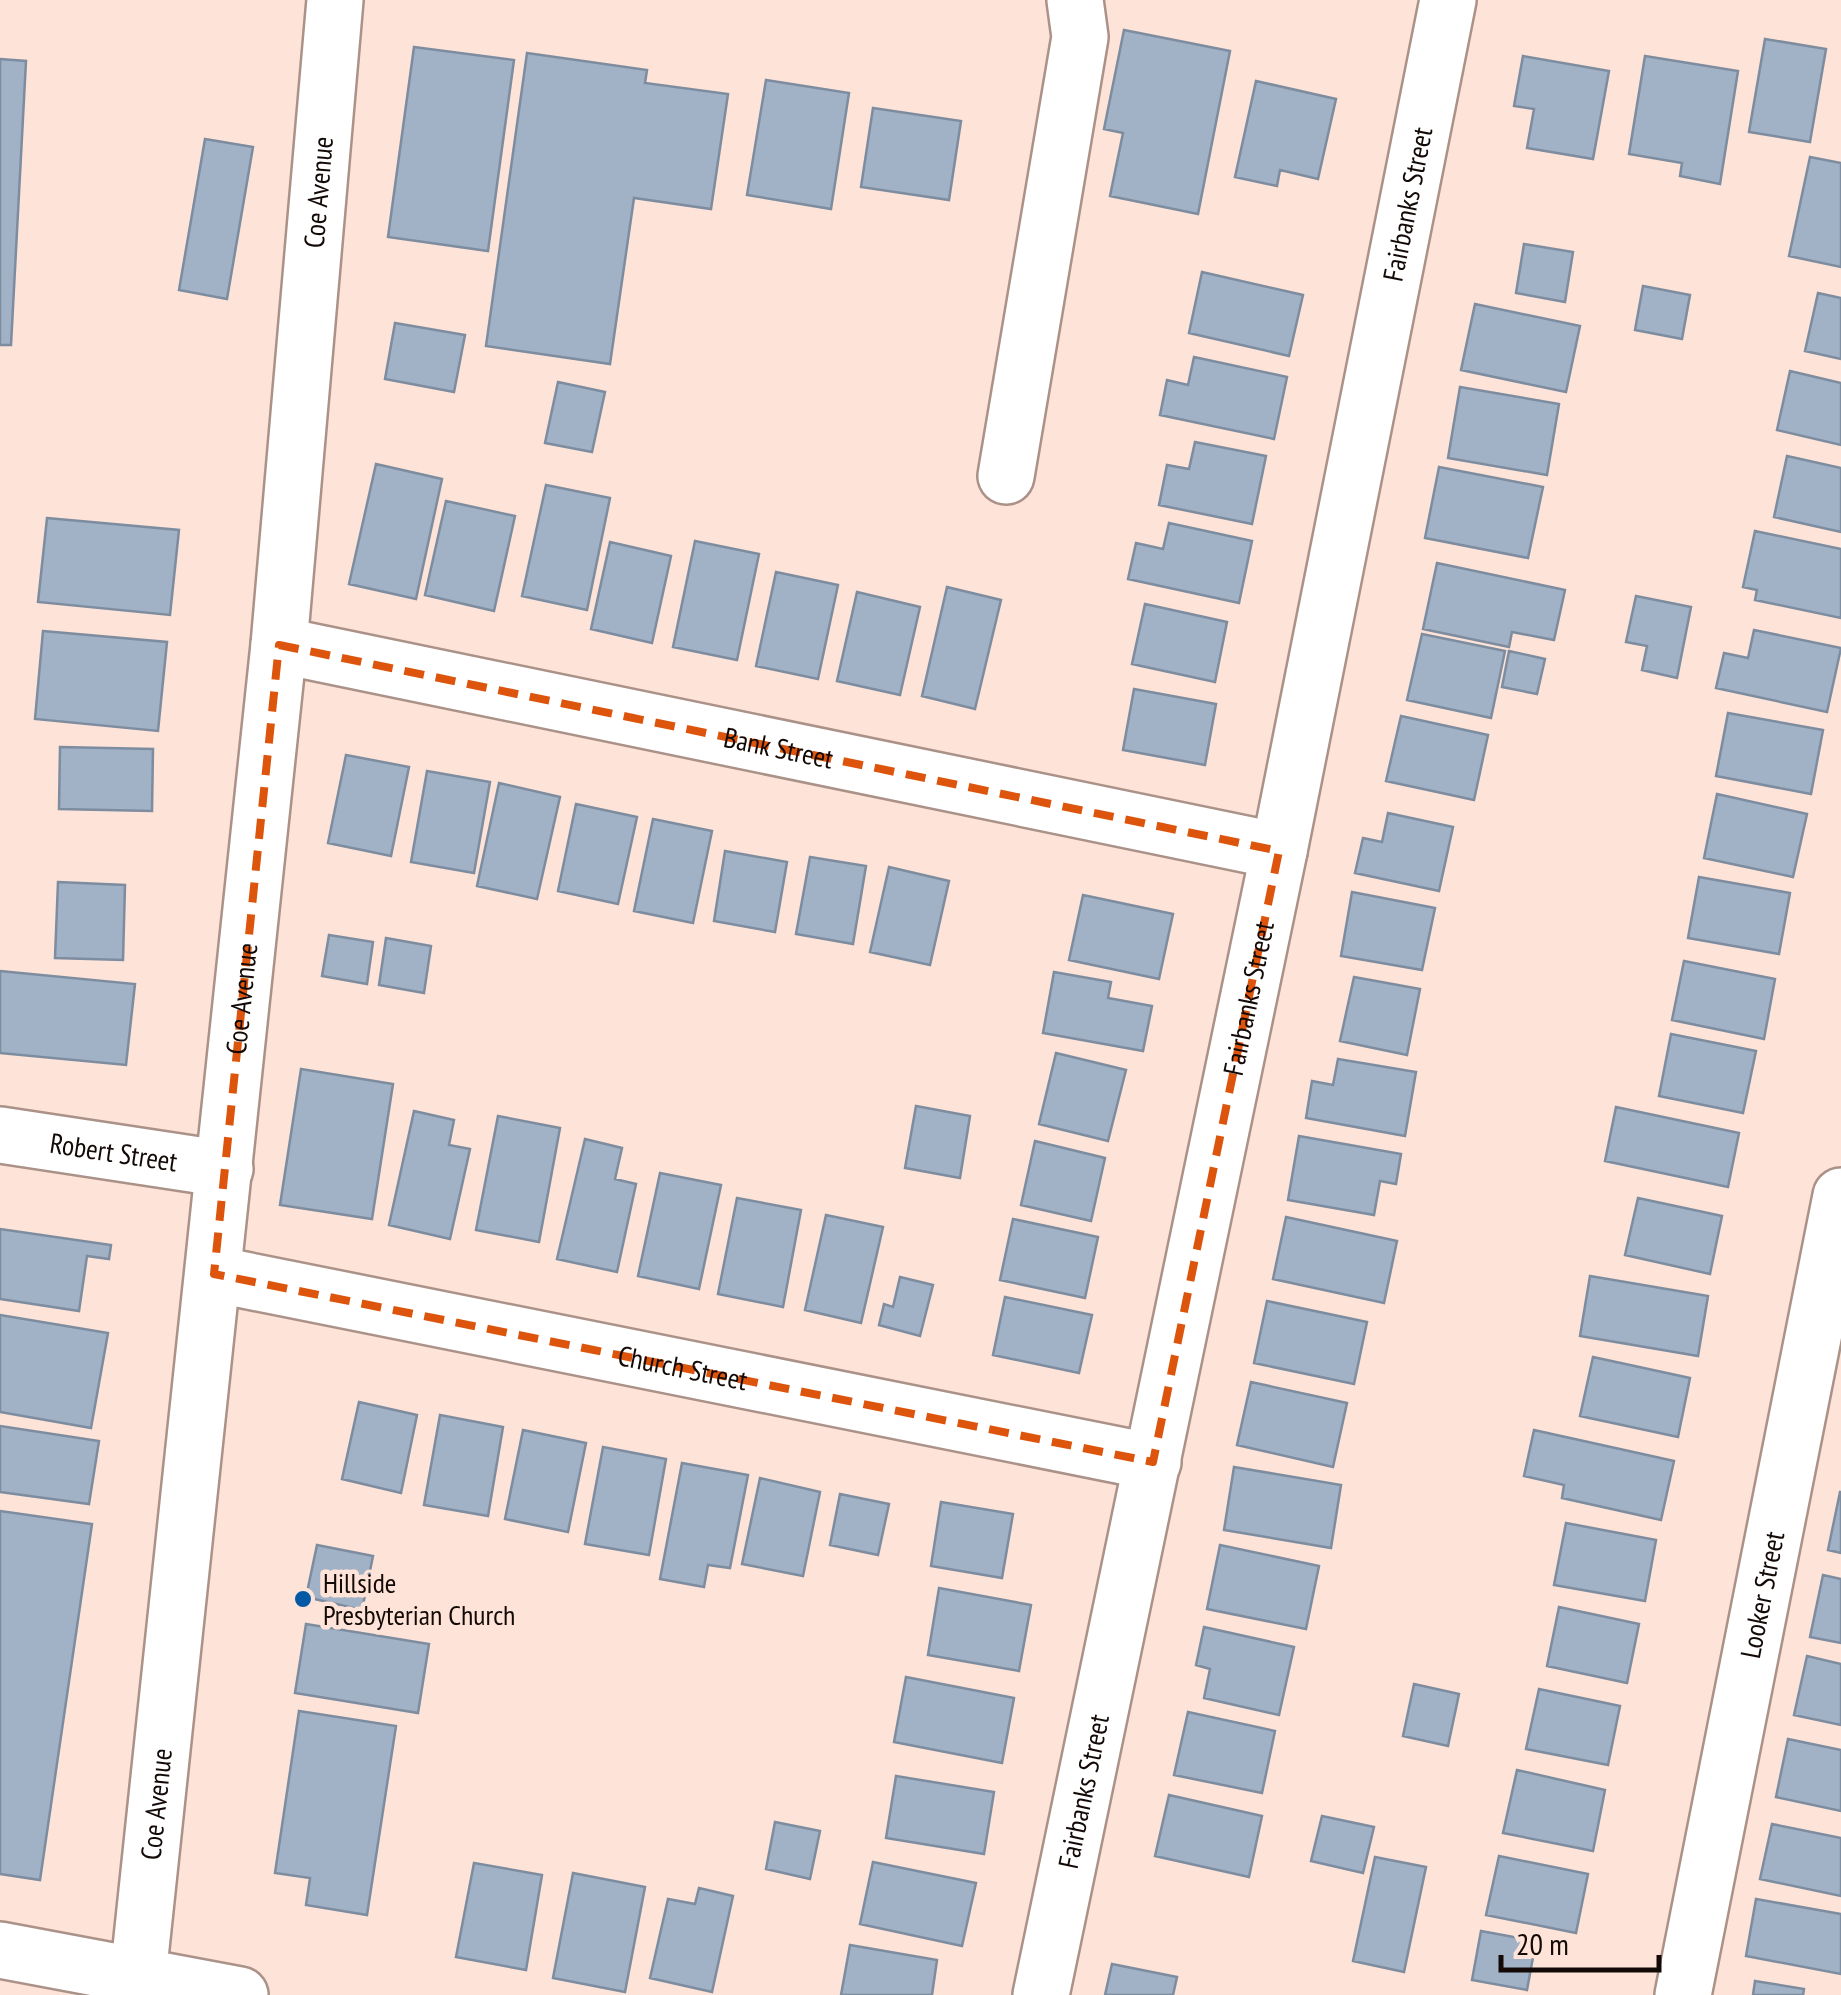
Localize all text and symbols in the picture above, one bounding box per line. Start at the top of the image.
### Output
street label: Fairbanks Street [1374,123,1440,284]
street label: Coe Avenue [295,135,341,250]
street label: Bank Street [721,718,837,777]
street label: Fairbanks Street [1214,918,1282,1079]
street label: Coe Avenue [217,941,265,1056]
street label: Robert Street [48,1124,180,1180]
street label: Church Street [615,1336,751,1398]
street label: Looker Street [1731,1528,1792,1661]
place label: Hillside Presbyterian Church [323,1564,515,1633]
marker: Hillside Presbyterian Church [292,1588,314,1610]
street label: Fairbanks Street [1049,1711,1117,1872]
street label: Coe Avenue [131,1746,180,1862]
scale bar [1501,1910,1658,1972]
text: 20 m [1516,1924,1569,1963]

